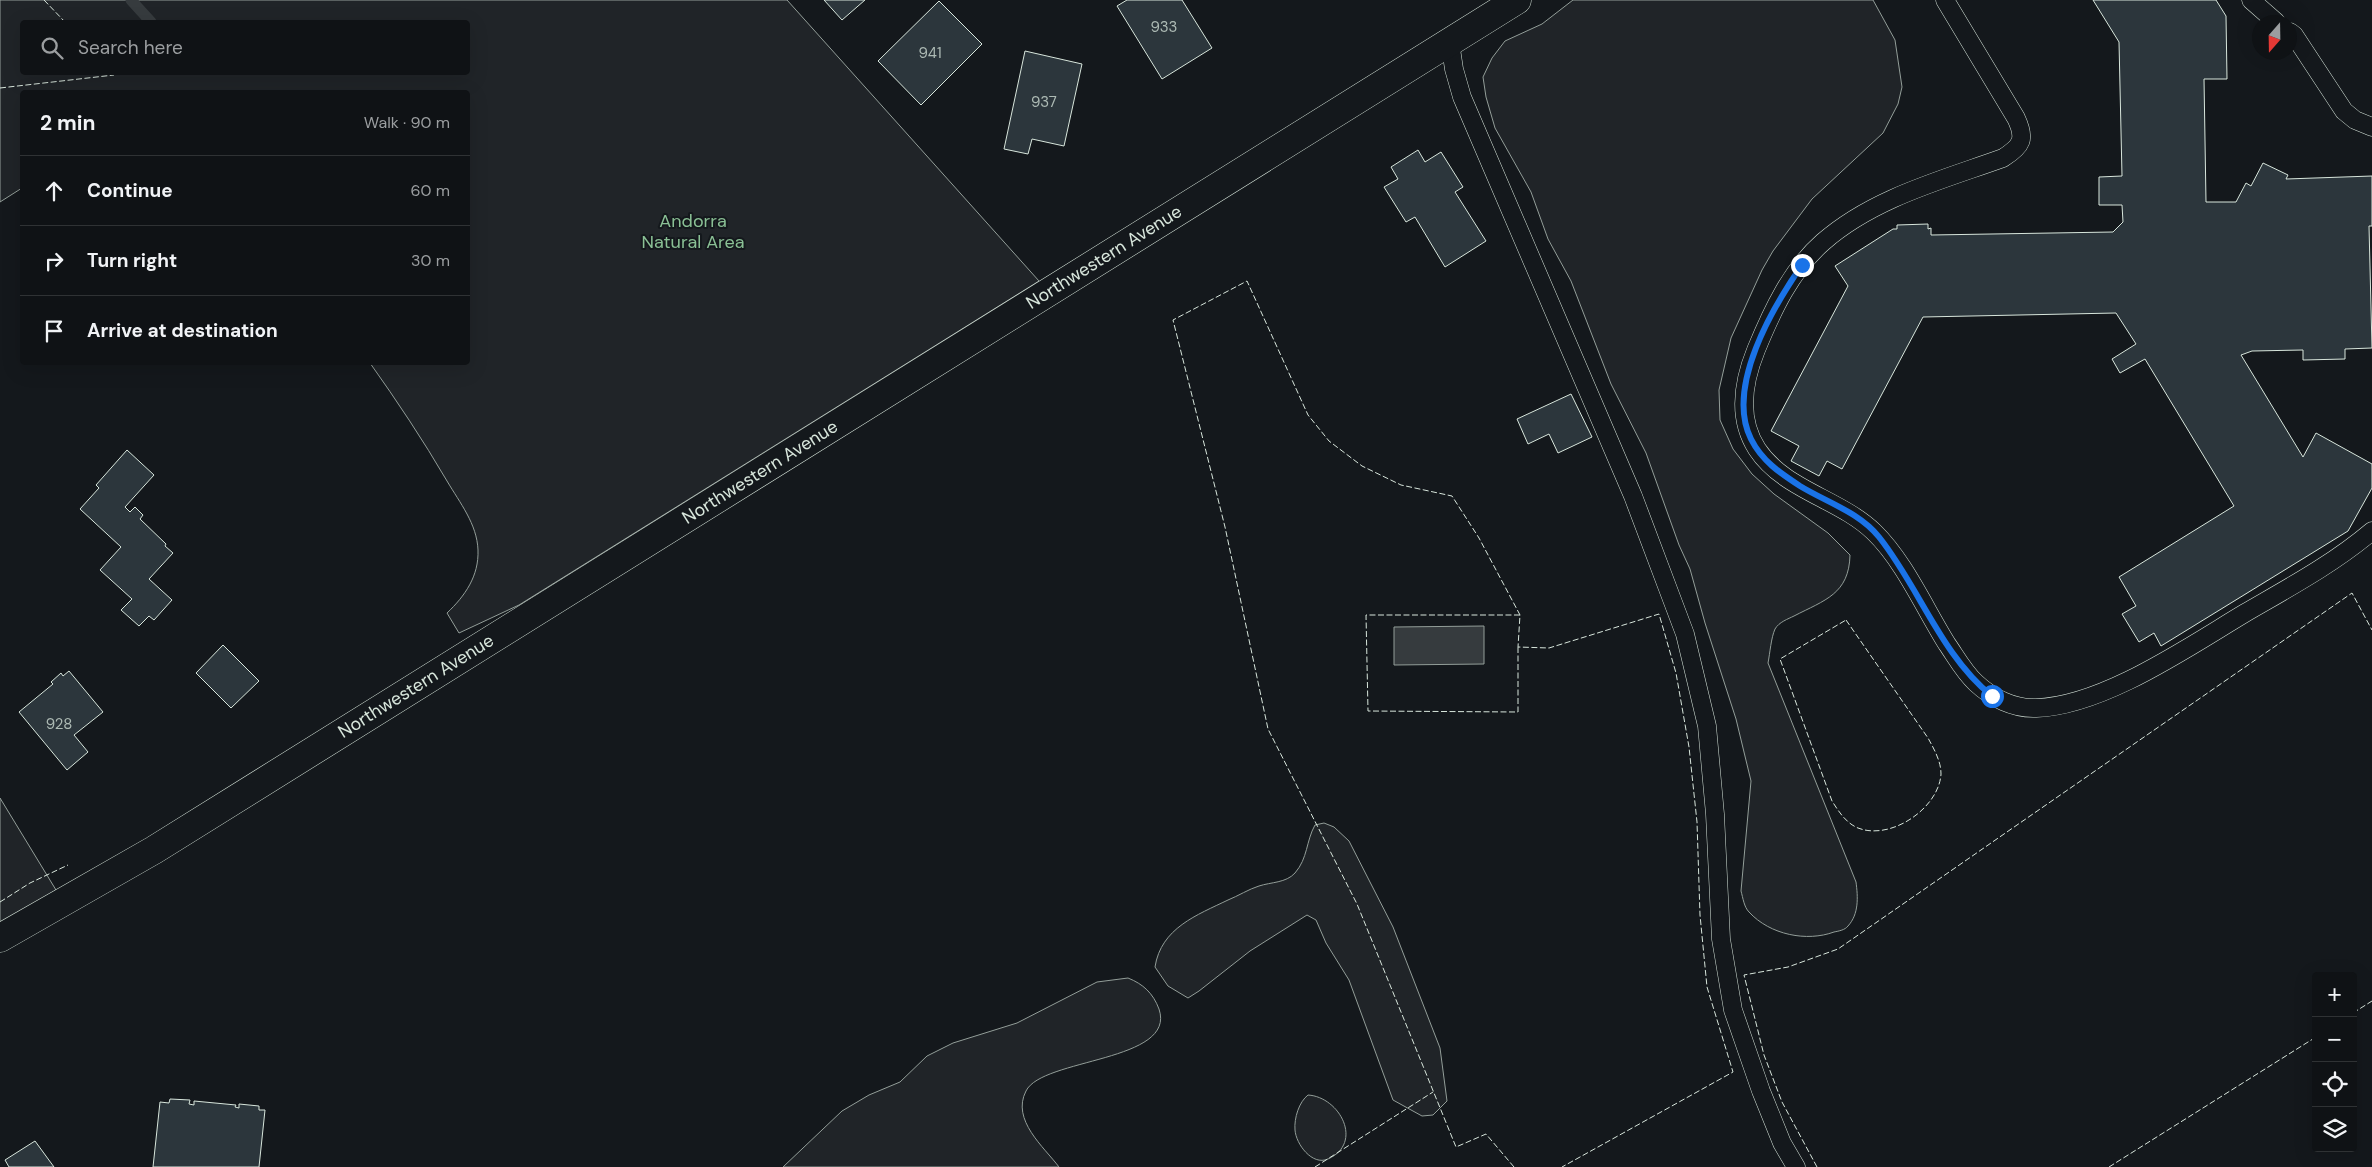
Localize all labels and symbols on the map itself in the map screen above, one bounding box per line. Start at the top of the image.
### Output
north arrow [2252,15,2297,60]
house number: 933 [1151,17,1177,37]
house number: 941 [918,43,942,63]
house number: 937 [1031,92,1057,112]
street label: Northwestern Avenue [1022,199,1186,315]
park label: Andorra Natural Area [642,209,744,254]
route end [1791,254,1814,277]
street label: Northwestern Avenue [678,414,842,530]
street label: Northwestern Avenue [334,628,498,744]
route start [1981,685,2004,708]
house number: 928 [46,714,72,734]

